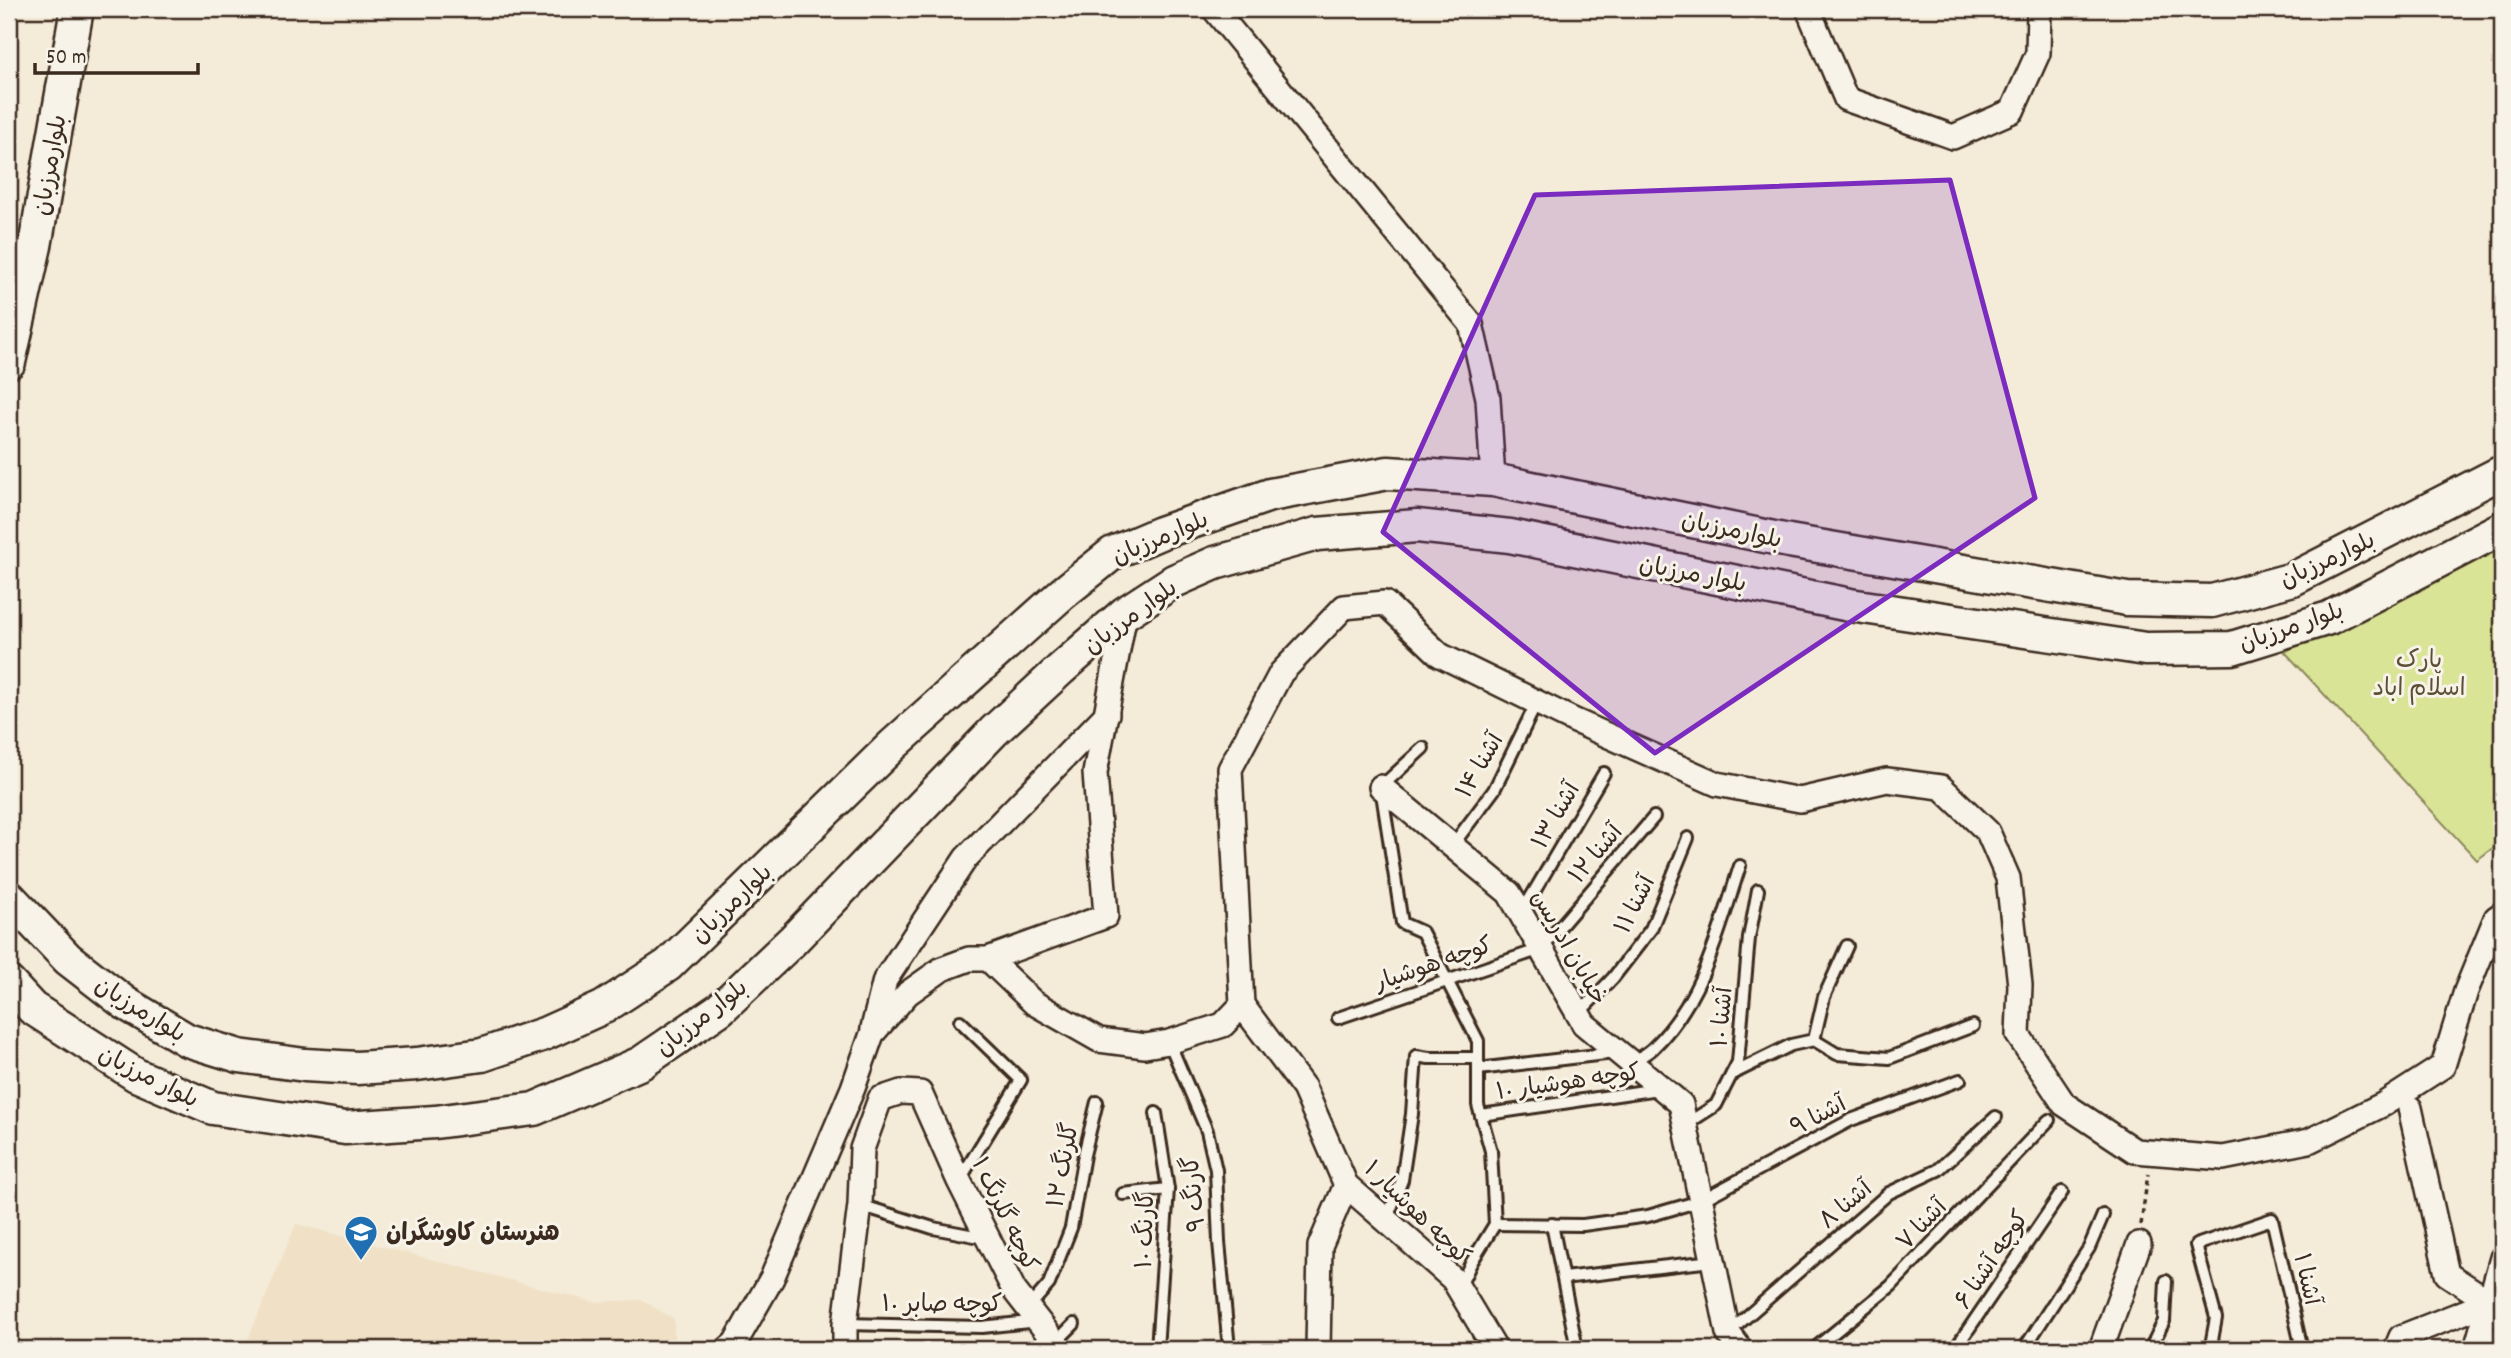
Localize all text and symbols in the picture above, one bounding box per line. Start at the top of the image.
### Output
scale bar [35,32,198,76]
text: 50 m [46,44,86,74]
street label: بلوارمرزبان [26,112,78,219]
street label: بلوارمرزبان [1108,504,1215,575]
street label: بلوارمرزبان [1678,505,1785,559]
street label: بلوارمرزبان [2275,525,2382,599]
street label: بلوار مرزبان [1636,549,1749,603]
street label: بلوار مرزبان [1078,573,1186,664]
street label: بلوار مرزبان [2235,595,2349,663]
park label: پارک اسلام اباد [2372,645,2466,707]
street label: آشنا ۱۴ [1449,727,1514,806]
street label: آشنا ۱۳ [1525,776,1591,856]
street label: آشنا ۱۲ [1562,817,1633,892]
street label: بلوارمرزبان [685,858,782,953]
street label: آشنا ۱۱ [1608,869,1666,940]
street label: خیابان ادریس [1521,885,1614,1012]
street label: کوچه هوشیار [1369,930,1498,1002]
street label: بلوارمرزبان [87,970,192,1053]
street label: بلوار مرزبان [650,973,756,1066]
street label: آشنا ۱۰ [1704,985,1744,1049]
street label: بلوار مرزبان [92,1039,204,1118]
street label: کوچه هوشیار ۱۰ [1494,1057,1643,1111]
street label: آشنا ۹ [1785,1088,1854,1146]
street label: گلرنگ ۱۲ [1040,1120,1090,1211]
street label: کوچه گلرنگ ۱ [961,1152,1046,1278]
street label: گارنگ ۹ [1176,1154,1216,1233]
street label: کوچه هوشیار ۱ [1355,1154,1477,1274]
street label: آشنا ۸ [1813,1173,1882,1239]
street label: گارنگ ۱۰ [1129,1191,1165,1269]
street label: آشنا ۷ [1890,1192,1957,1260]
street label: کوچه آشنا ۶ [1948,1204,2039,1317]
school or university icon: هنرستان کاوشگران [342,1213,380,1262]
place label: هنرستان کاوشگران [386,1217,560,1252]
street label: آشنا ۱ [2283,1250,2328,1310]
street label: کوچه صابر ۱۰ [882,1289,1002,1323]

